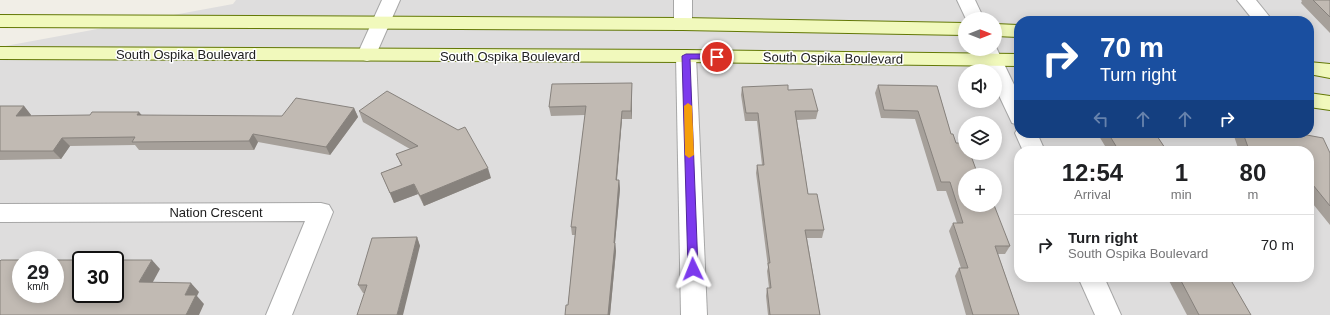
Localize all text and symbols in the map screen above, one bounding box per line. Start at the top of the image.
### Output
north arrow [958,12,1002,56]
map controls [958,12,1002,212]
icon: right [1034,32,1086,84]
text: 70 m [1100,32,1164,63]
pin [700,40,734,74]
icon: arrive [706,46,728,68]
street label: South Ospika Boulevard [116,47,256,62]
street label: South Ospika Boulevard [440,49,580,64]
street label: South Ospika Boulevard [763,49,903,67]
button: sound [958,64,1002,108]
text: Turn right [1100,65,1176,85]
icon: left [1090,108,1112,130]
icon: ahead [1132,108,1154,130]
icon: ahead [1174,108,1196,130]
icon: right [1216,108,1238,130]
button: layers [958,116,1002,160]
text: 12:54 [1062,159,1123,186]
text: 1 [1175,159,1188,186]
text: 80 [1240,159,1266,186]
button: + [958,168,1002,212]
text: Arrival [1074,187,1111,202]
text: min [1171,187,1192,202]
text: m [1247,187,1258,202]
street label: Nation Crescent [169,205,263,220]
text: Turn right [1068,229,1138,246]
icon: right [1034,234,1056,256]
text: 70 m [1261,236,1294,253]
text: South Ospika Boulevard [1068,246,1208,261]
position arrow [672,248,714,290]
speed limit sign: 30 [72,251,124,303]
text: 29 [27,261,49,283]
text: km/h [27,281,49,292]

